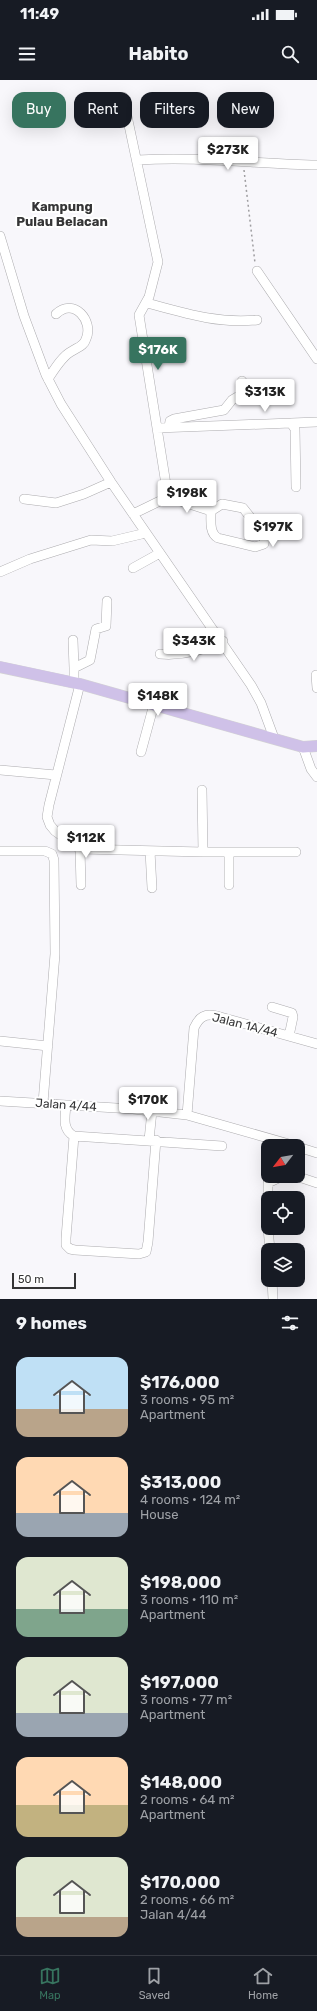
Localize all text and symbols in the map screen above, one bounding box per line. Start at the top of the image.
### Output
text: 11:49 [20,5,59,23]
icon: menu [16,43,38,65]
text: Habito [129,43,188,65]
icon: search [279,43,301,65]
chip: Buy [12,92,66,128]
chip: Rent [74,92,132,128]
chip: Filters [140,92,209,128]
chip: New [217,92,274,128]
pin: $273K [200,137,256,171]
text: $273K [207,142,249,157]
district label: Kampung Pulau Belacan [16,199,108,229]
pin: $176K [130,337,186,371]
text: $176K [138,342,178,357]
pin: $313K [237,379,293,413]
text: $313K [245,384,285,399]
pin: $198K [159,480,215,514]
text: $198K [167,485,207,500]
pin: $197K [245,514,301,548]
text: $197K [253,519,293,534]
pin: $343K [166,628,222,662]
text: $343K [172,633,216,648]
pin: $148K [130,683,186,717]
text: $148K [137,688,179,703]
pin: $112K [58,825,114,859]
text: $112K [67,830,105,845]
street label: Jalan 1A/44 [211,1010,280,1040]
pin: $170K [120,1087,176,1121]
text: $170K [128,1092,168,1107]
street label: Jalan 4/44 [35,1096,98,1114]
north arrow [261,1139,305,1183]
map controls [261,1139,305,1287]
button: locate [261,1191,305,1235]
button: layers [261,1243,305,1287]
scale bar [12,1271,76,1290]
text: 50 m [18,1273,44,1286]
icon: filters [279,1312,301,1334]
text: 9 homes [16,1313,87,1333]
text: $176,000 [140,1372,219,1392]
icon: home [48,1373,96,1421]
text: 3 rooms · 95 m² [140,1392,234,1407]
text: Apartment [140,1407,205,1422]
text: $313,000 [140,1472,221,1492]
icon: home [48,1473,96,1521]
text: 4 rooms · 124 m² [140,1492,240,1507]
text: House [140,1507,178,1522]
text: $198,000 [140,1572,221,1592]
icon: home [48,1573,96,1621]
text: 3 rooms · 110 m² [140,1592,238,1607]
text: Apartment [140,1607,205,1622]
text: $197,000 [140,1672,219,1692]
icon: home [48,1673,96,1721]
text: 3 rooms · 77 m² [140,1692,232,1707]
text: Apartment [140,1707,205,1722]
text: $148,000 [140,1772,222,1792]
icon: home [48,1773,96,1821]
text: 2 rooms · 64 m² [140,1792,235,1807]
text: Apartment [140,1807,205,1822]
text: $170,000 [140,1872,220,1892]
icon: home [48,1873,96,1921]
text: 2 rooms · 66 m² [140,1892,234,1907]
text: Jalan 4/44 [140,1907,207,1922]
tab: Map [39,1965,61,2002]
tab: Saved [139,1965,170,2002]
tab: Home [248,1965,278,2002]

